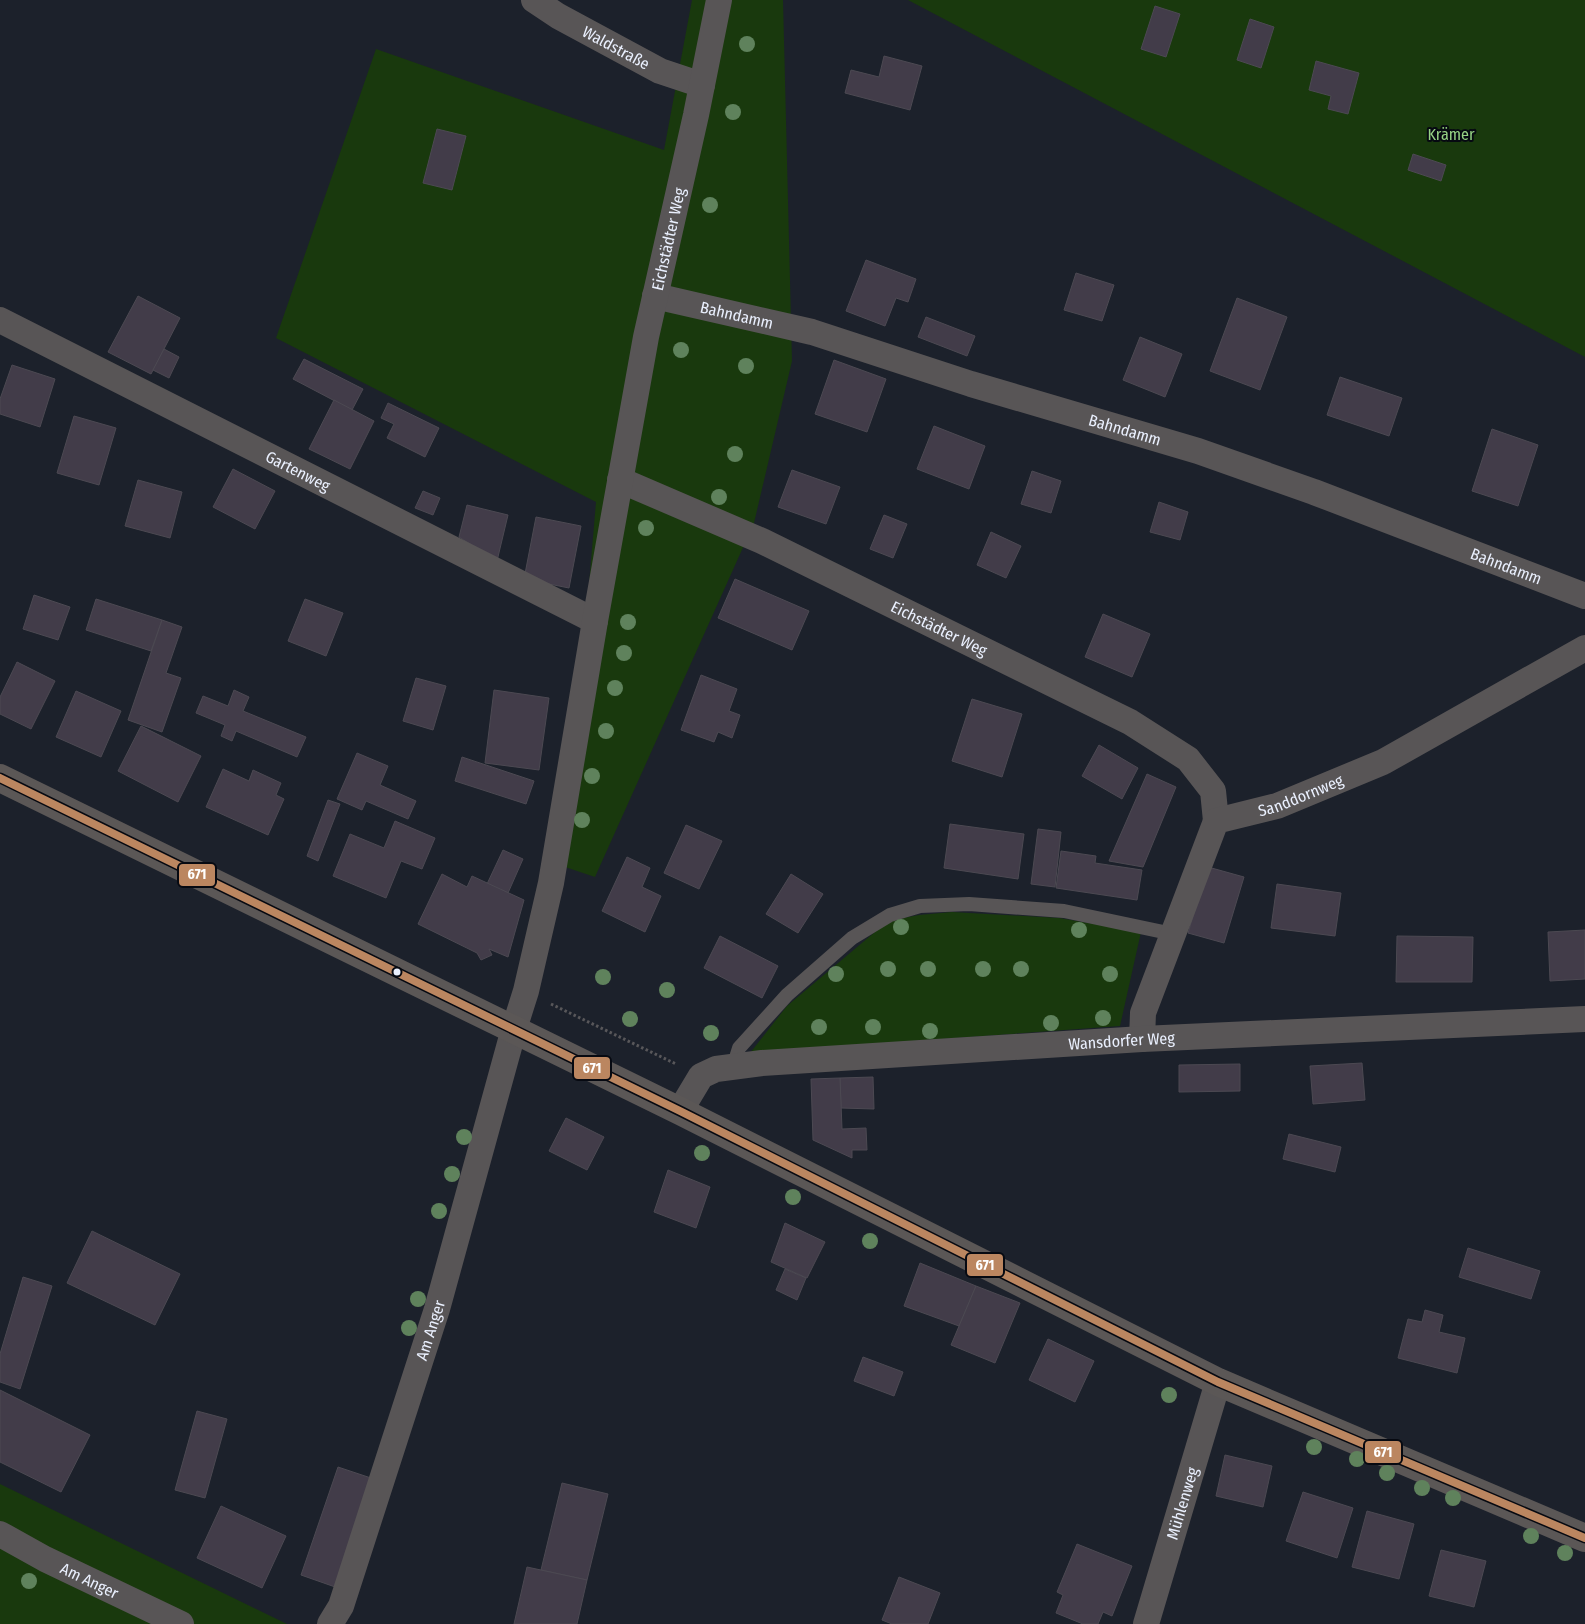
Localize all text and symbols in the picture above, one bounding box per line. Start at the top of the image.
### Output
street label: Waldstraße [579,22,653,74]
park label: Krämer [1427,125,1475,144]
street label: Eichstädter Weg [648,185,689,292]
street label: Bahndamm [698,298,775,333]
street label: Bahndamm [1086,410,1163,450]
street label: Gartenweg [262,447,334,496]
street label: Bahndamm [1468,544,1544,588]
street label: Eichstädter Weg [888,597,991,660]
street label: Sanddornweg [1256,770,1346,820]
line badge: 671 [178,863,216,887]
text: 671 [188,866,206,883]
unlabelled marker [392,967,402,977]
street label: Wansdorfer Weg [1068,1029,1176,1054]
line badge: 671 [573,1056,611,1080]
text: 671 [583,1060,601,1077]
line badge: 671 [966,1253,1004,1277]
text: 671 [976,1257,994,1274]
street label: Am Anger [412,1298,449,1363]
line badge: 671 [1364,1440,1402,1464]
text: 671 [1374,1444,1392,1461]
street label: Mühlenweg [1163,1464,1202,1542]
street label: Am Anger [57,1559,122,1603]

